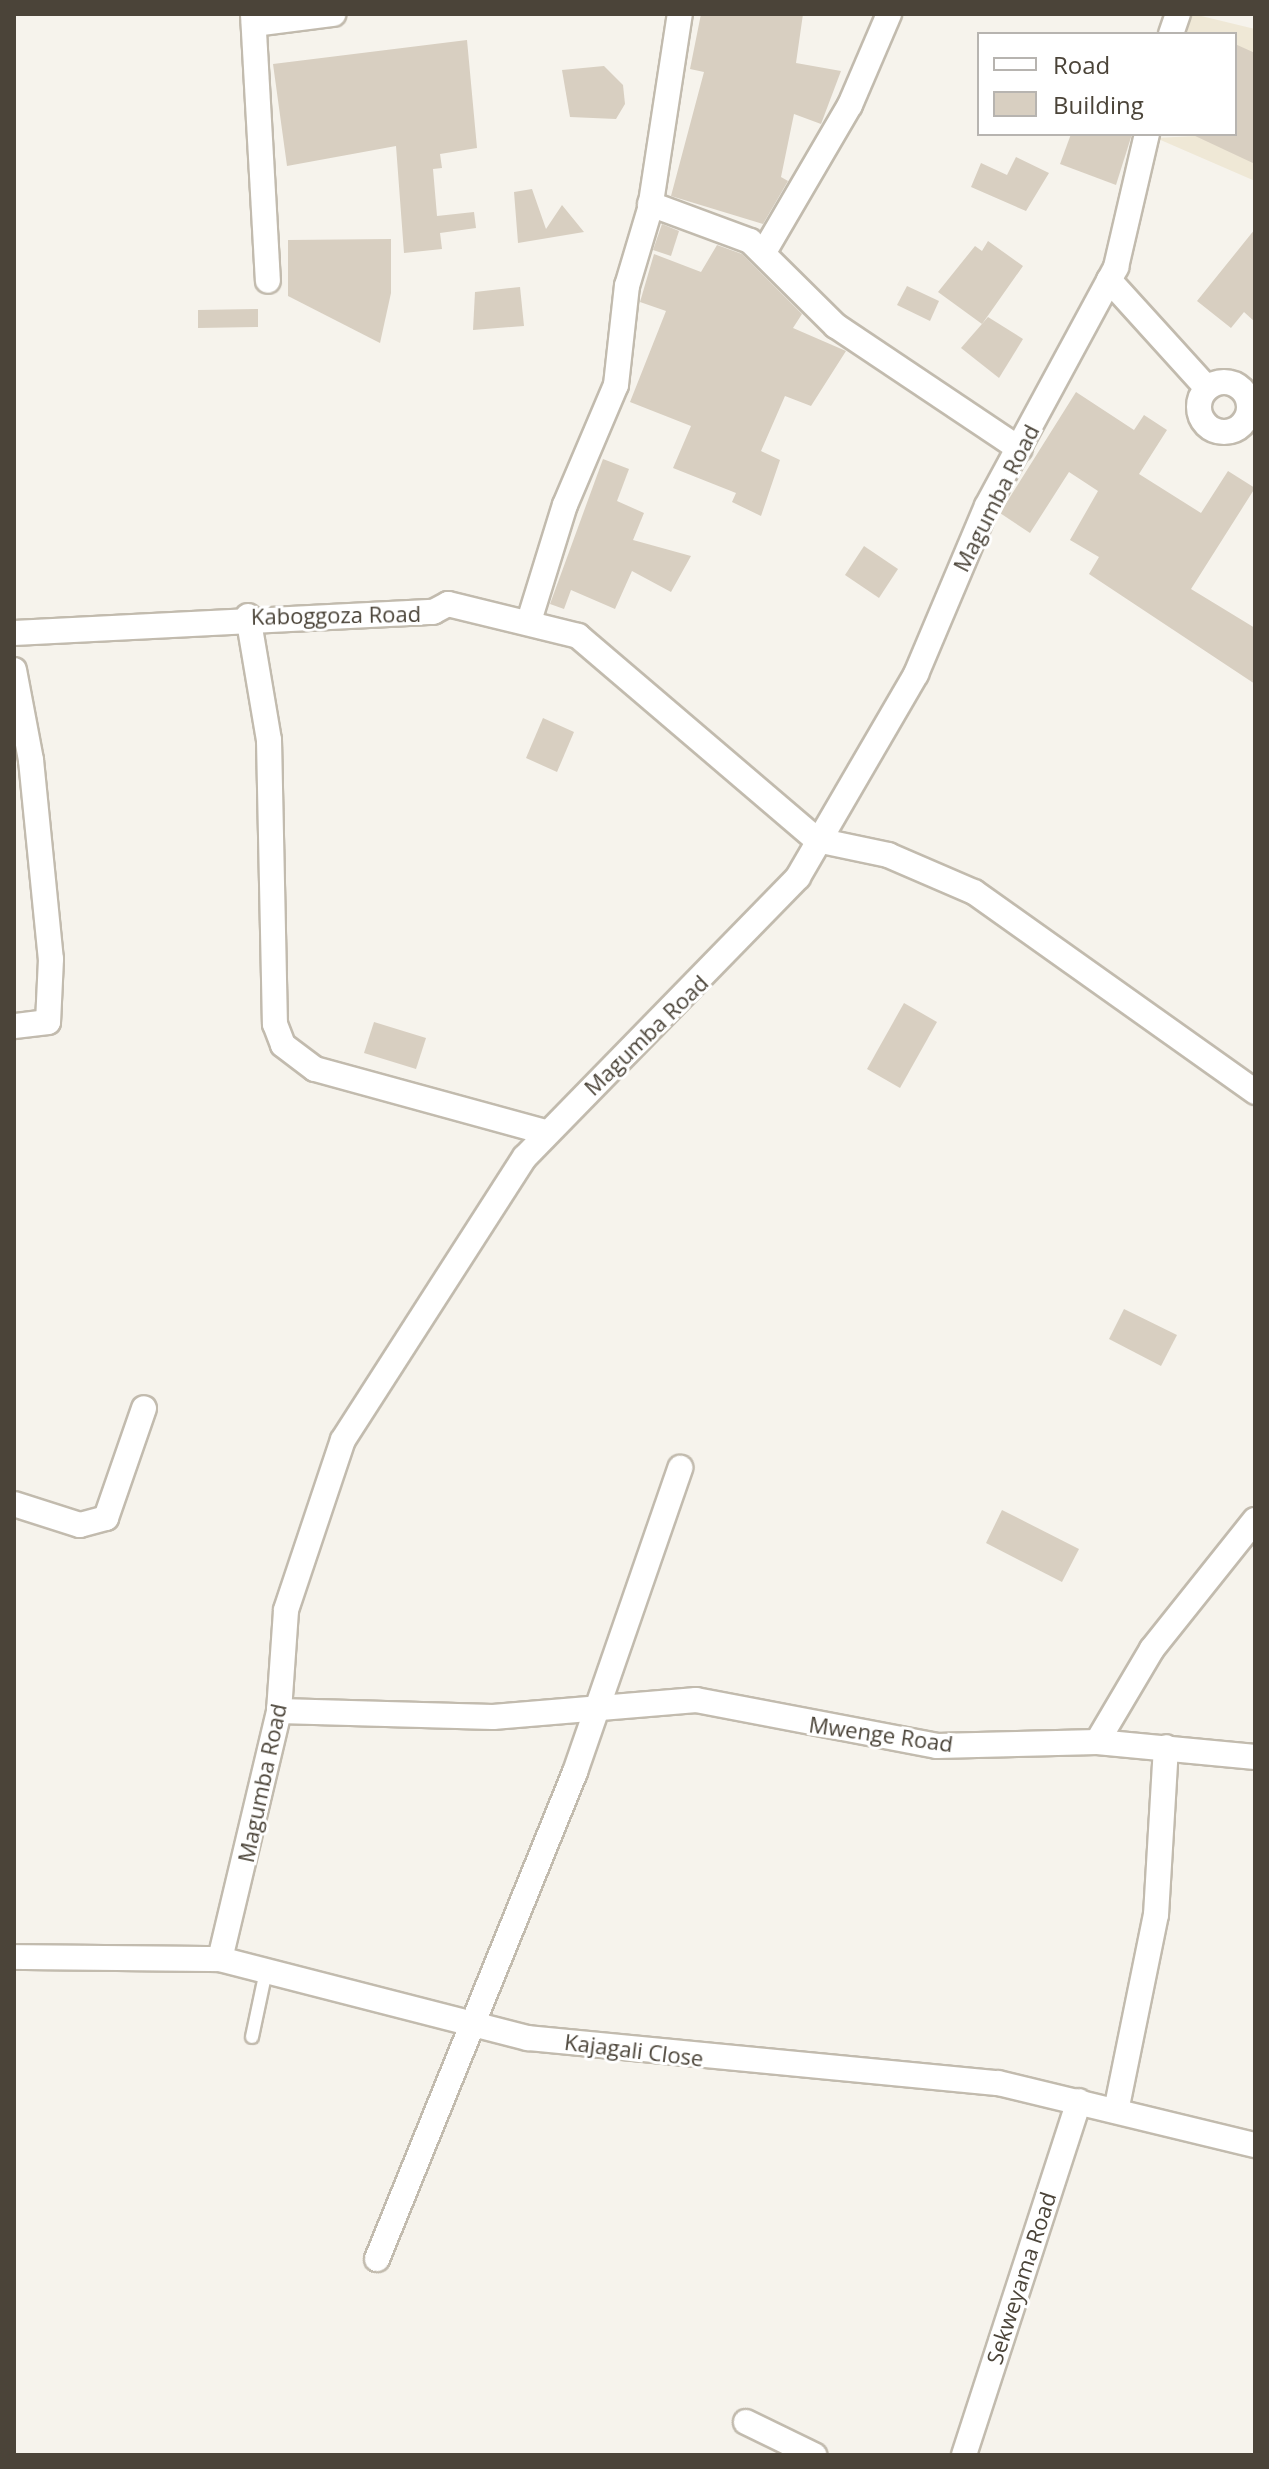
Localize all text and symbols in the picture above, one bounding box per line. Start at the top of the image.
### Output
legend [977,32,1237,136]
text: Road [1053,48,1110,81]
text: Building [1053,88,1144,121]
street label: Magumba Road [948,420,1044,576]
street label: Kaboggoza Road [251,600,421,630]
street label: Magumba Road [579,969,713,1101]
street label: Magumba Road [232,1701,292,1865]
street label: Mwenge Road [807,1711,955,1757]
street label: Kajagali Close [563,2028,705,2072]
street label: Sekweyama Road [981,2189,1061,2367]

